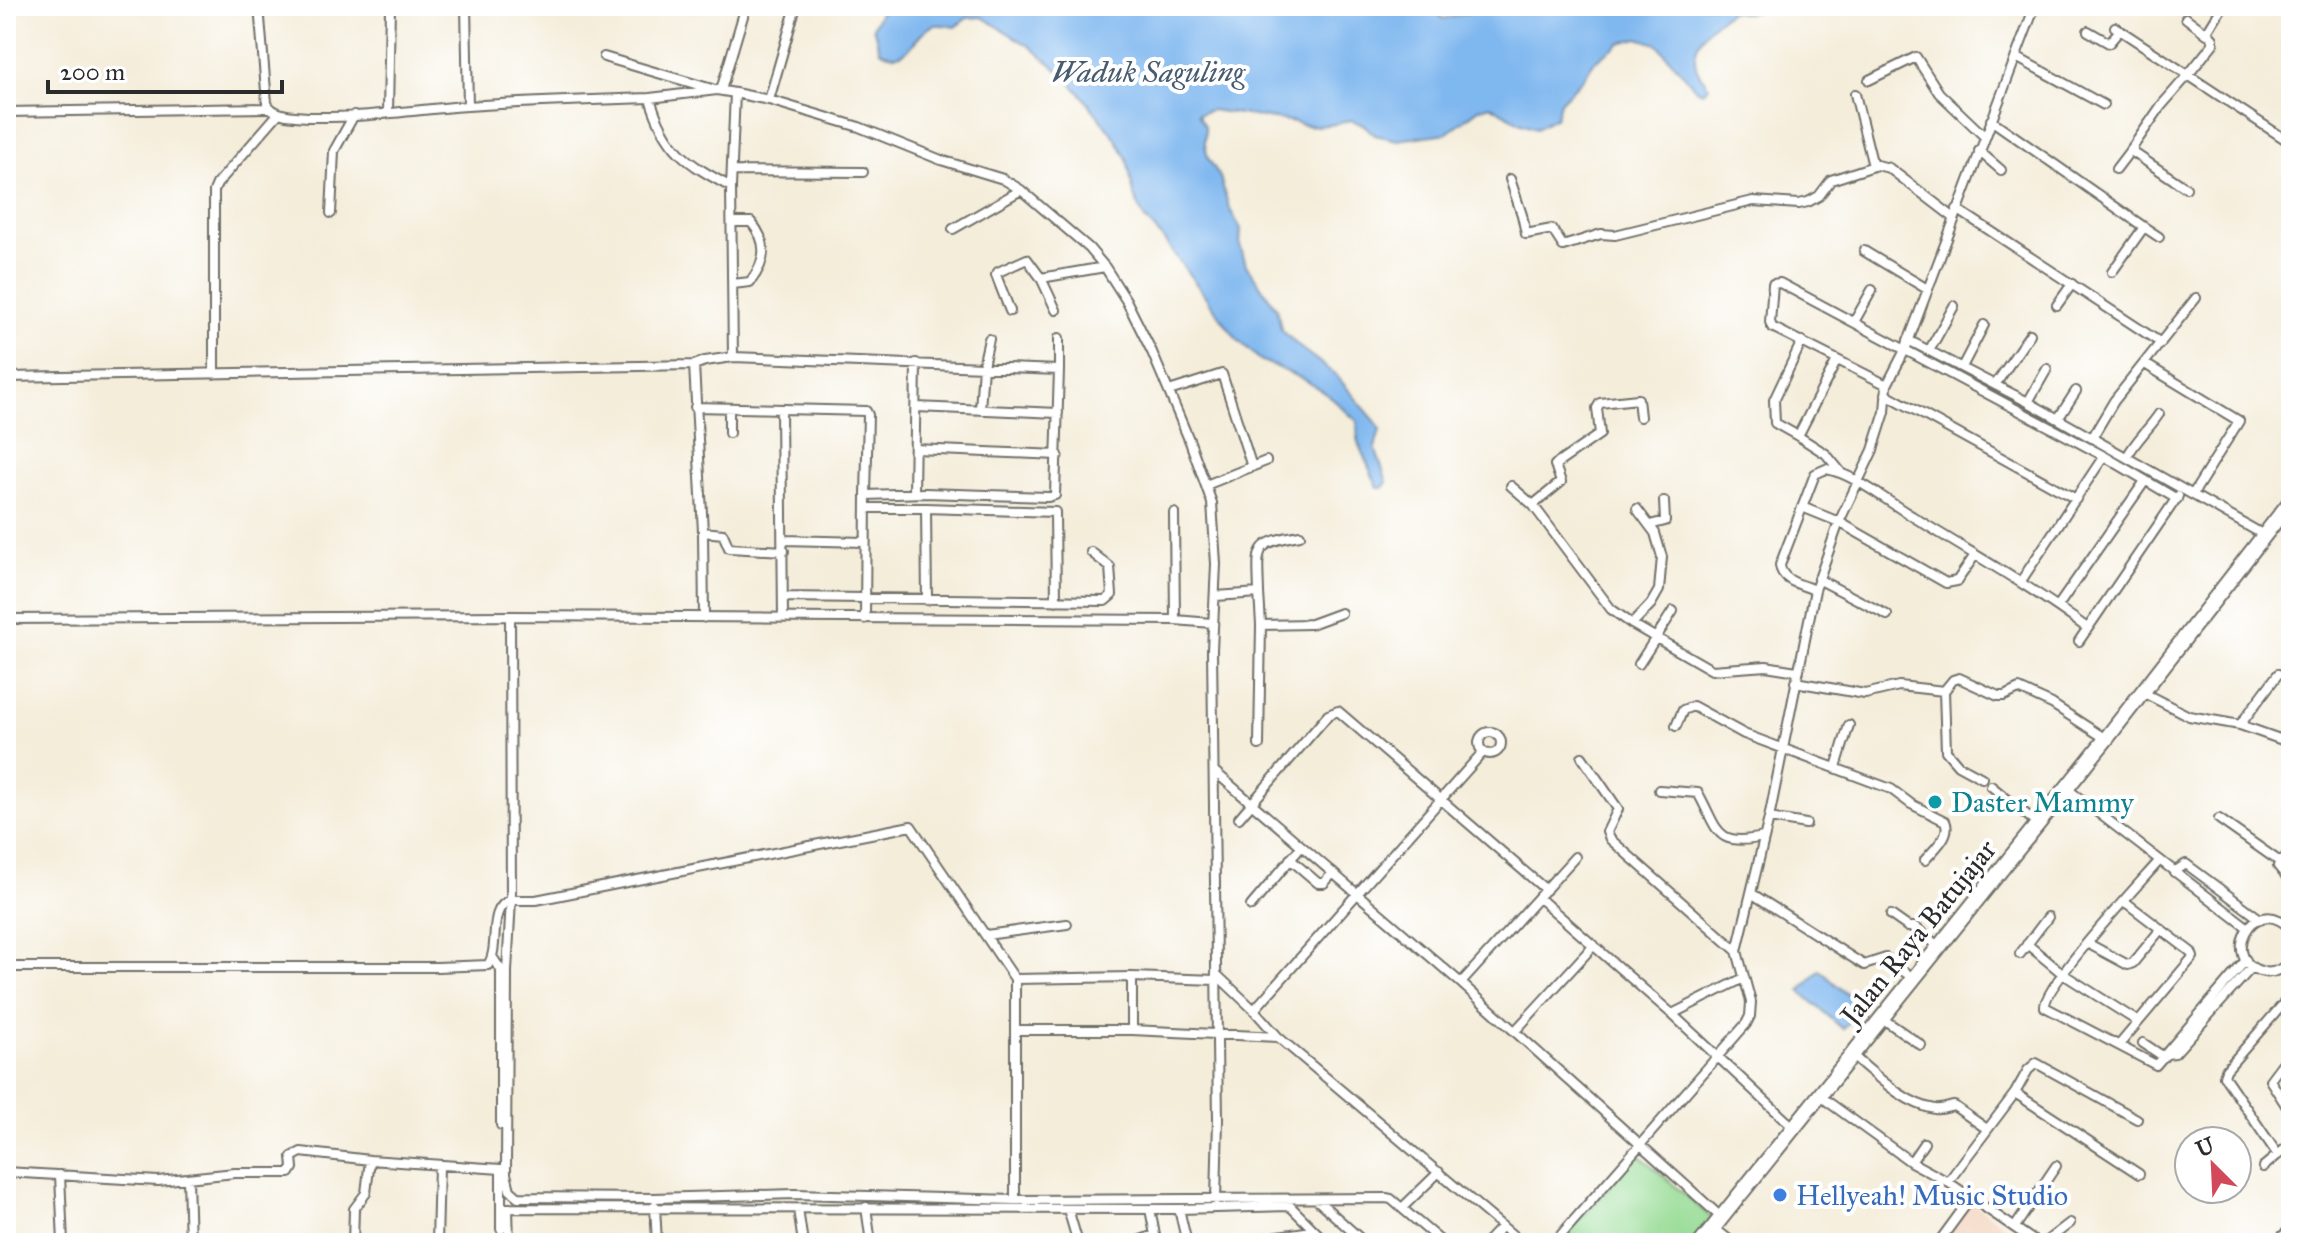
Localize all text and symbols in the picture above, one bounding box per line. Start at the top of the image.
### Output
scale bar [48,44,282,94]
water label: Waduk Saguling [1052,54,1246,90]
text: 200 m [60,57,125,87]
place label: Daster Mammy [1951,785,2134,820]
marker: Daster Mammy [1926,793,1944,811]
street label: Jalan Raya Batujajar [1831,832,2004,1034]
north arrow [2173,1125,2253,1205]
text: U [2192,1131,2219,1163]
place label: Hellyeah! Music Studio [1796,1178,2068,1213]
marker: Hellyeah! Music Studio [1771,1186,1789,1204]

